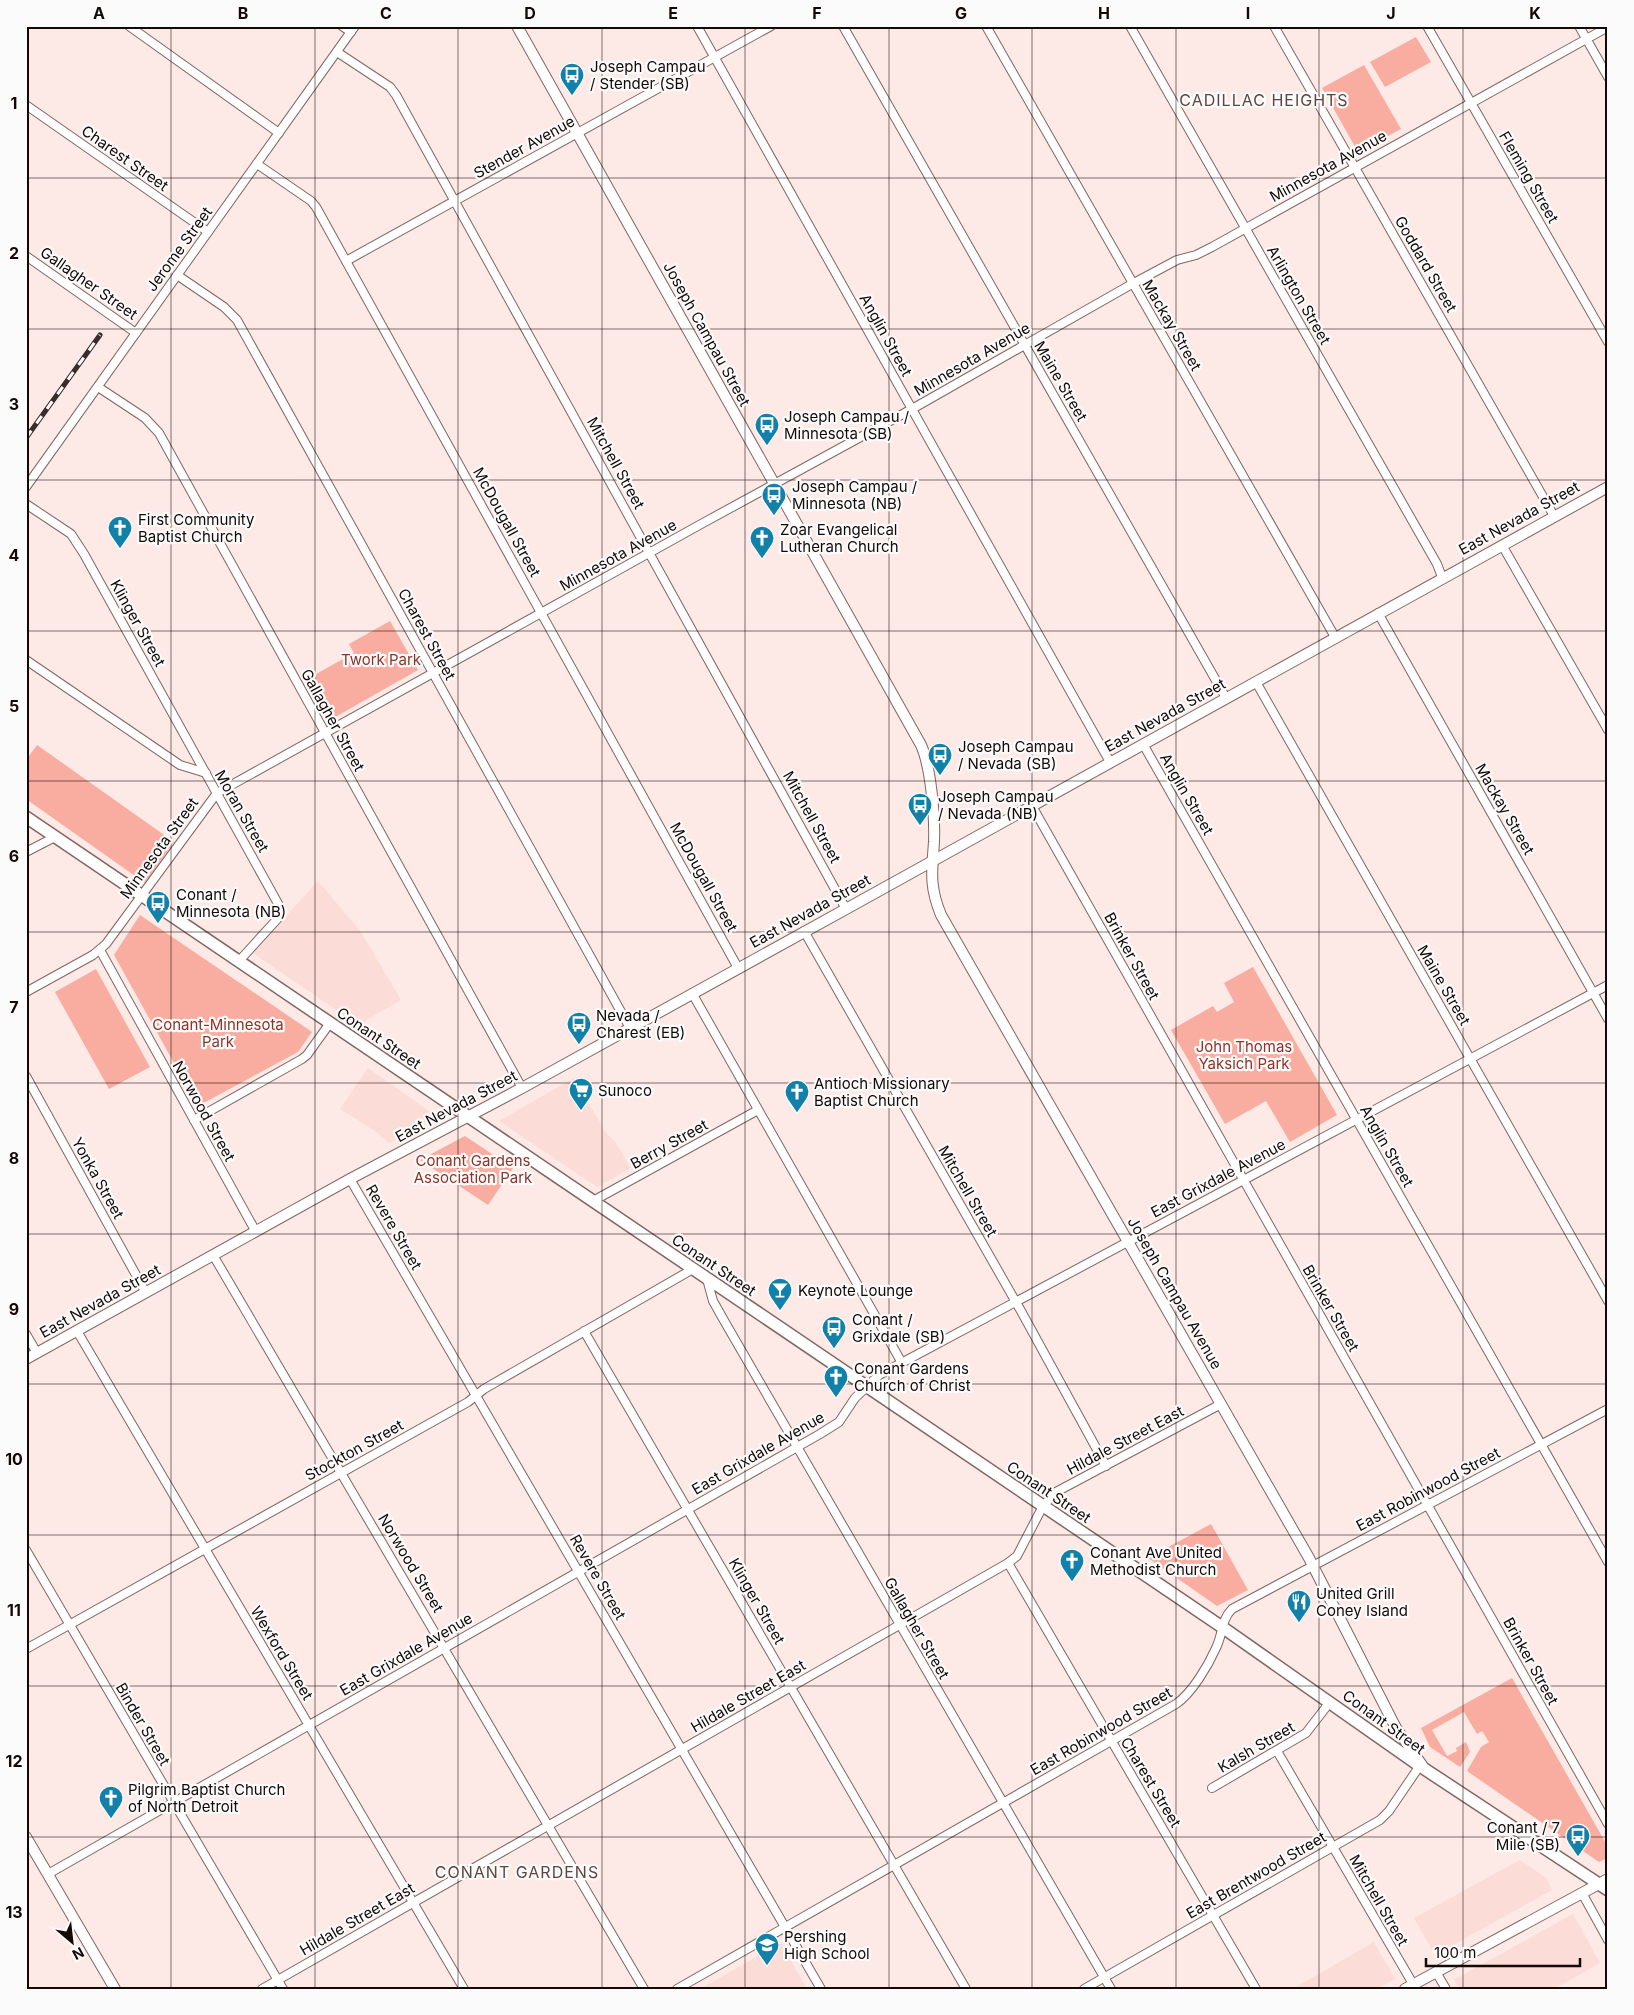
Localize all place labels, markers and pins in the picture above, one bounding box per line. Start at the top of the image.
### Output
place label: Joseph Campau / Stender (SB) [590,57,706,93]
bus stop icon: Joseph Campau / Stender (SB) [559,62,585,96]
place label: Joseph Campau / Minnesota (SB) [784,407,910,443]
bus stop icon: Joseph Campau / Minnesota (SB) [754,412,780,446]
place label: Joseph Campau / Minnesota (NB) [792,477,918,513]
bus stop icon: Joseph Campau / Minnesota (NB) [761,482,787,516]
place label: First Community Baptist Church [138,510,255,546]
church icon: First Community Baptist Church [107,515,133,549]
place label: Zoar Evangelical Lutheran Church [780,520,899,556]
church icon: Zoar Evangelical Lutheran Church [749,525,775,559]
place label: Joseph Campau / Nevada (SB) [958,737,1074,773]
bus stop icon: Joseph Campau / Nevada (SB) [927,742,953,776]
place label: Joseph Campau / Nevada (NB) [938,787,1054,823]
bus stop icon: Joseph Campau / Nevada (NB) [907,792,933,826]
place label: Conant / Minnesota (NB) [176,885,286,921]
bus stop icon: Conant / Minnesota (NB) [145,890,171,924]
place label: Nevada / Charest (EB) [596,1006,685,1042]
bus stop icon: Nevada / Charest (EB) [566,1011,592,1045]
place label: Antioch Missionary Baptist Church [814,1074,950,1110]
supermarket icon: Sunoco [568,1077,594,1111]
church icon: Antioch Missionary Baptist Church [784,1079,810,1113]
place label: Sunoco [598,1081,652,1100]
bar icon: Keynote Lounge [767,1277,793,1311]
place label: Keynote Lounge [798,1281,913,1300]
place label: Conant / Grixdale (SB) [852,1310,945,1346]
bus stop icon: Conant / Grixdale (SB) [821,1315,847,1349]
place label: Conant Gardens Church of Christ [854,1359,971,1395]
church icon: Conant Gardens Church of Christ [823,1364,849,1398]
place label: Conant Ave United Methodist Church [1090,1543,1222,1579]
church icon: Conant Ave United Methodist Church [1059,1548,1085,1582]
place label: United Grill Coney Island [1316,1584,1408,1620]
restaurant icon: United Grill Coney Island [1286,1589,1312,1623]
place label: Pilgrim Baptist Church of North Detroit [128,1780,285,1816]
church icon: Pilgrim Baptist Church of North Detroit [98,1785,124,1819]
place label: Conant / 7 Mile (SB) [1487,1818,1560,1854]
bus stop icon: Conant / 7 Mile (SB) [1565,1823,1591,1857]
place label: Pershing High School [784,1927,870,1963]
school or university icon: Pershing High School [754,1932,780,1966]

